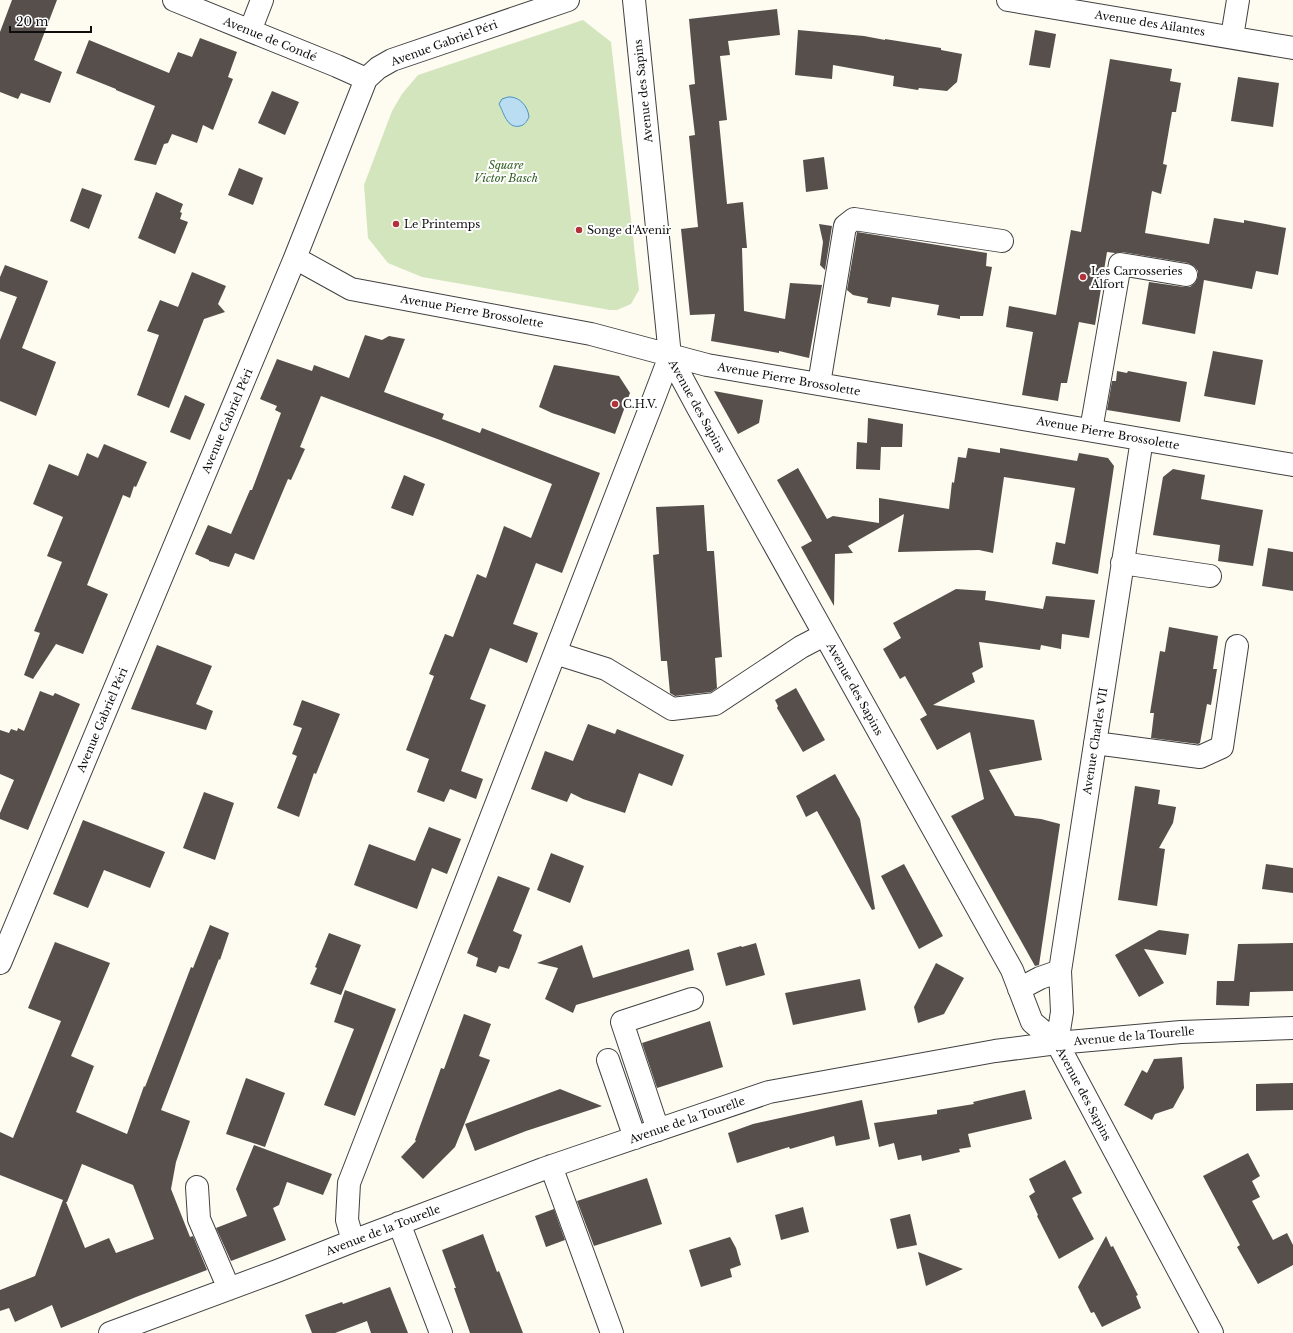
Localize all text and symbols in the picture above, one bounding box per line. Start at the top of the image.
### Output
street label: Avenue des Ailantes [1093,7,1206,39]
scale bar [10,8,91,34]
text: 20 m [16,14,48,29]
street label: Avenue de Condé [220,14,319,64]
street label: Avenue Gabriel Péri [388,17,499,69]
street label: Avenue des Sapins [631,39,655,144]
park label: Square Victor Basch [474,158,538,185]
place label: Le Printemps [404,217,480,231]
marker: Le Printemps [391,219,401,229]
place label: Songe d'Avenir [587,223,672,237]
marker: Songe d'Avenir [574,225,584,235]
place label: Les Carrosseries Alfort [1090,264,1183,291]
marker: Les Carrosseries Alfort [1078,272,1088,282]
street label: Avenue Pierre Brossolette [398,291,545,330]
street label: Avenue des Sapins [665,356,728,455]
street label: Avenue Pierre Brossolette [715,359,862,398]
street label: Avenue Gabriel Péri [198,366,256,476]
place label: C.H.V. [623,397,658,411]
marker: C.H.V. [610,399,620,409]
street label: Avenue Pierre Brossolette [1034,413,1181,452]
street label: Avenue des Sapins [823,639,886,738]
street label: Avenue Gabriel Péri [73,665,131,775]
street label: Avenue Charles VII [1079,686,1110,796]
street label: Avenue de la Tourelle [1072,1024,1195,1048]
street label: Avenue des Sapins [1053,1044,1115,1143]
street label: Avenue de la Tourelle [626,1094,747,1147]
street label: Avenue de la Tourelle [323,1202,442,1259]

